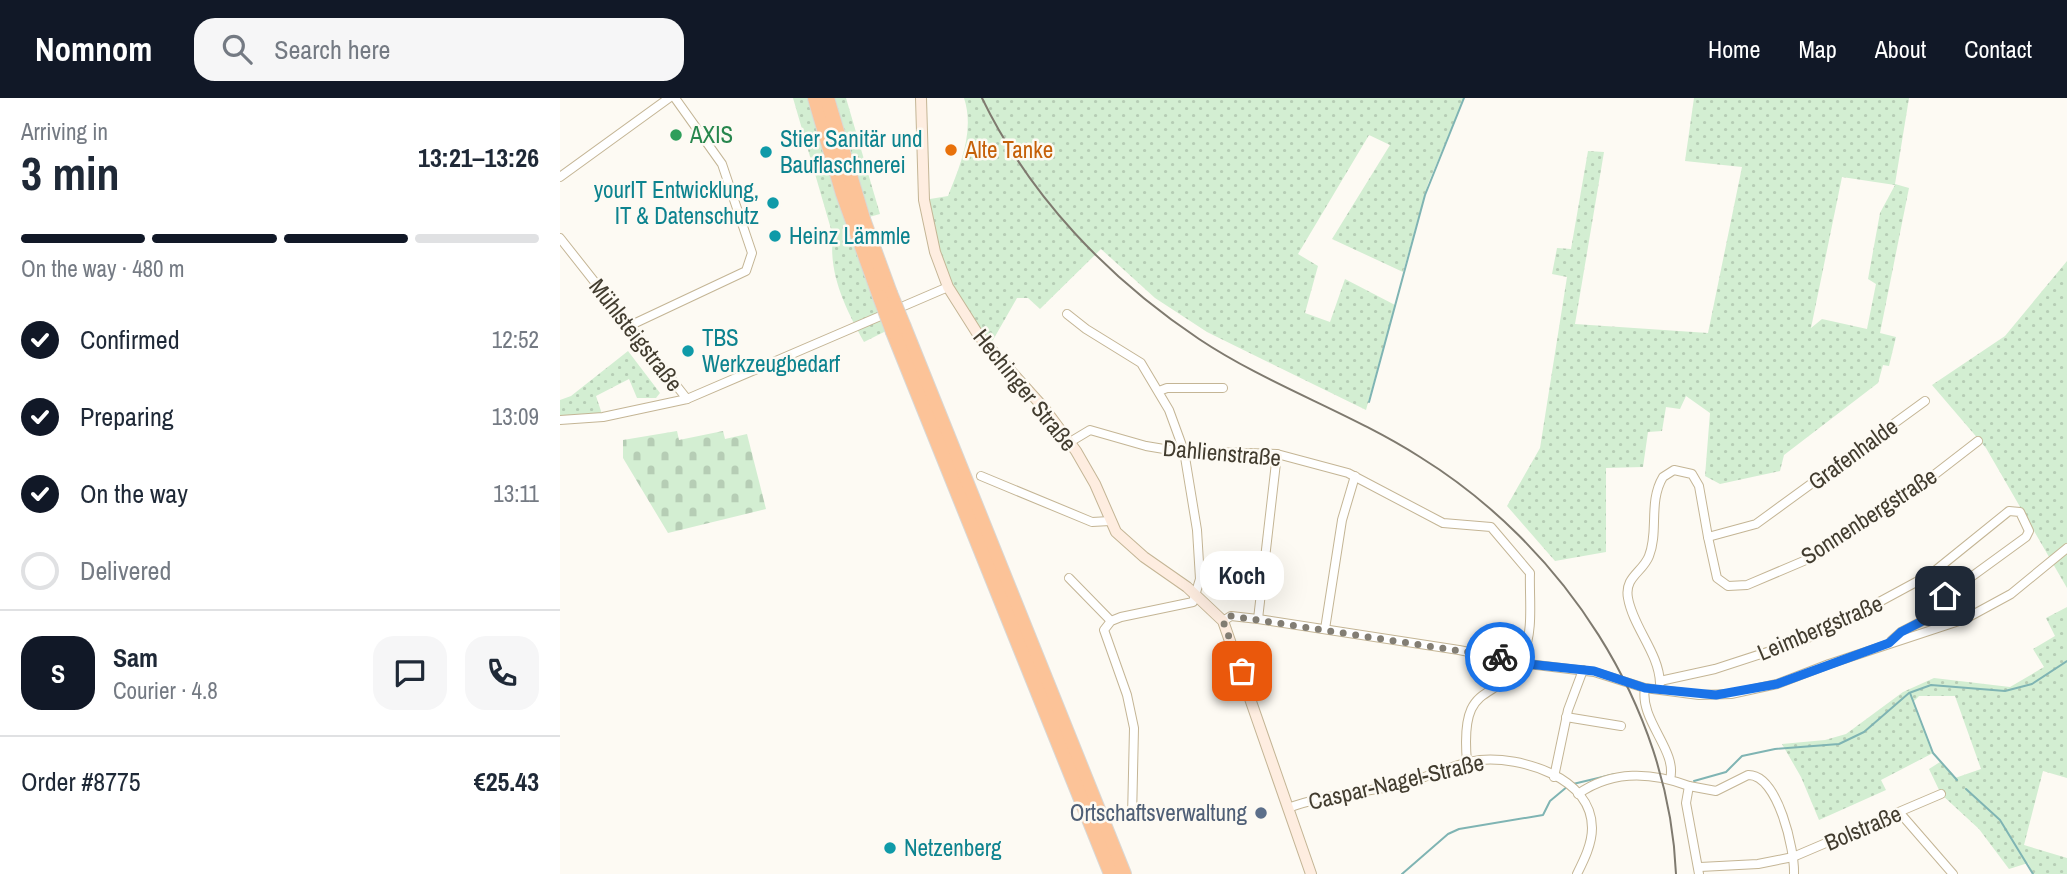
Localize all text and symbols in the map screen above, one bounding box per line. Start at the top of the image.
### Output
search box [194,18,684,81]
text: Nomnom [35,27,152,71]
icon: search [218,30,256,68]
text: Search here [274,32,390,67]
text: Home [1708,33,1760,65]
text: Map [1798,33,1837,65]
text: About [1875,33,1926,65]
text: Contact [1964,33,2032,65]
text: Arriving in [21,116,108,147]
place label: AXIS [689,119,733,150]
place label: Stier Sanitär und Bauflaschnerei [780,123,923,180]
marker: AXIS [668,127,684,143]
place label: Alte Tanke [964,134,1053,165]
text: 13:21–13:26 [418,140,539,175]
text: 3 min [21,142,120,204]
marker: Alte Tanke [943,142,959,158]
marker: Stier Sanitär und Bauflaschnerei [758,144,774,160]
place label: yourIT Entwicklung, IT & Datenschutz [594,174,759,231]
marker: yourIT Entwicklung, IT & Datenschutz [765,195,781,211]
place label: Heinz Lämmle [789,220,911,251]
marker: Heinz Lämmle [767,228,783,244]
text: On the way · 480 m [21,253,185,284]
street label: Mühlsteigstraße [583,272,690,398]
icon: check [21,321,59,359]
text: Confirmed [80,322,180,357]
place label: TBS Werkzeugbedarf [702,322,841,379]
street label: Hechinger Straße [967,322,1084,457]
text: 12:52 [492,324,539,355]
marker: TBS Werkzeugbedarf [680,343,696,359]
icon: check [21,398,59,436]
text: Preparing [80,399,174,434]
text: 13:09 [492,401,539,432]
street label: Grafenhalde [1802,411,1904,497]
street label: Dahlienstraße [1162,432,1282,473]
street label: Sonnenbergstraße [1795,460,1943,571]
icon: check [21,475,59,513]
text: On the way [80,476,188,511]
text: 13:11 [493,478,539,509]
callout: Koch [1200,552,1284,601]
text: Delivered [80,553,171,588]
text: Koch [1218,560,1266,591]
pin [1915,566,1975,626]
icon: home [1926,577,1964,615]
street label: Leimbergstraße [1752,587,1887,668]
courier [1465,622,1535,692]
button: chat [373,636,447,710]
button: phone [465,636,539,710]
icon: bike [1481,638,1519,676]
text: Sam [113,640,158,675]
pin [1212,641,1272,701]
icon: bag [1223,652,1261,690]
text: S [51,656,65,691]
text: Courier · 4.8 [113,675,218,706]
street label: Caspar-Nagel-Straße [1305,746,1487,817]
text: Order #8775 [21,764,141,799]
text: €25.43 [474,764,539,799]
place label: Ortschaftsverwaltung [1070,797,1248,828]
street label: Bolstraße [1820,798,1906,858]
marker: Ortschaftsverwaltung [1253,805,1269,821]
place label: Netzenberg [904,832,1002,863]
marker: Netzenberg [882,840,898,856]

